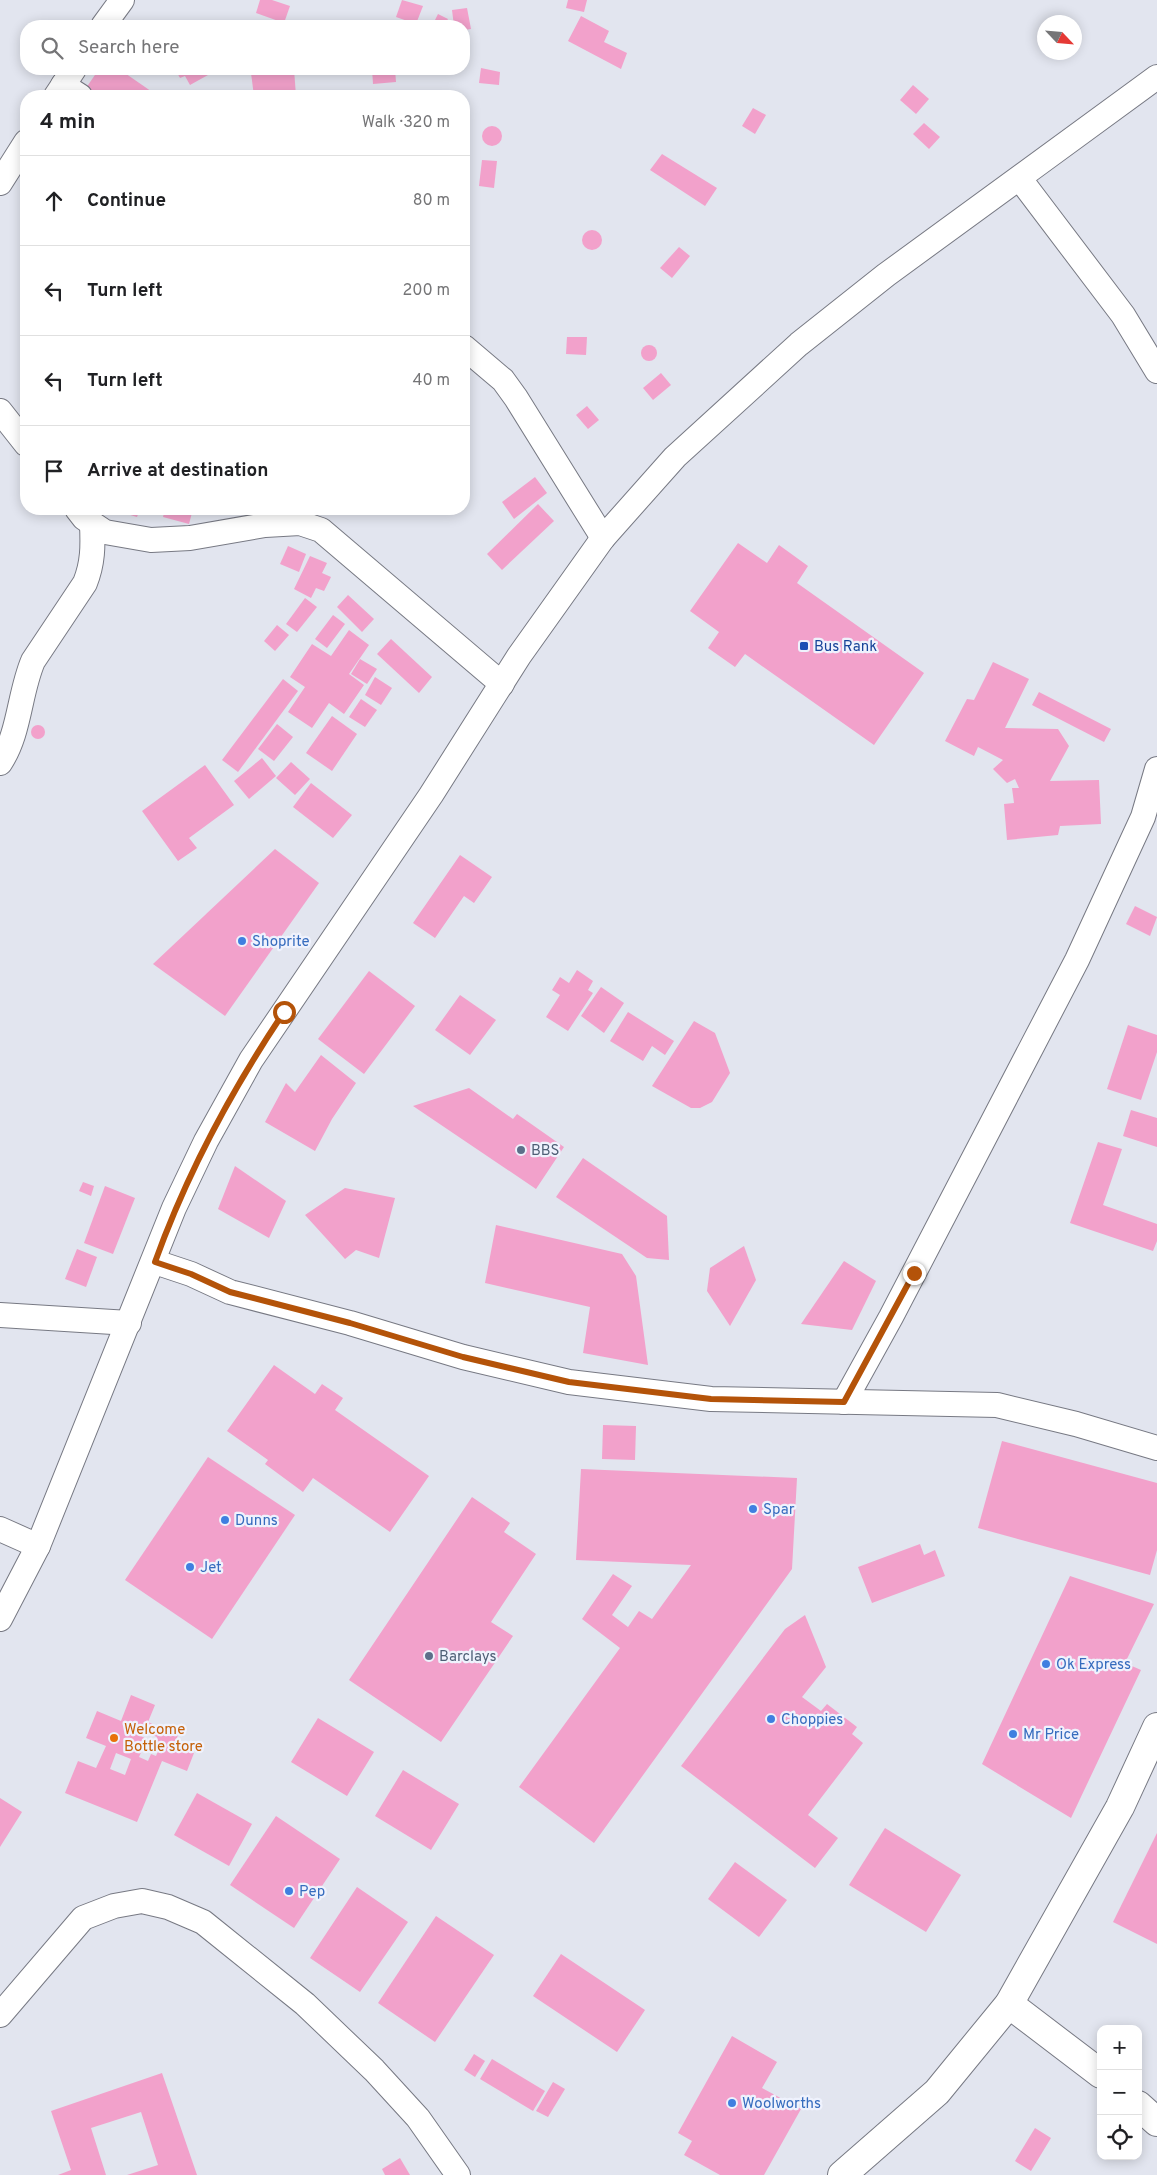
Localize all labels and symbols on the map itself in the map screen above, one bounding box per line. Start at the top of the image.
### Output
north arrow [1037,15,1082,60]
place label: Bus Rank [814,638,877,657]
marker: Bus Rank [798,640,810,652]
place label: Shoprite [252,933,310,952]
marker: Shoprite [236,935,248,947]
route start [273,1001,296,1024]
place label: BBS [531,1142,560,1161]
marker: BBS [515,1144,527,1156]
route end [903,1262,926,1285]
place label: Spar [763,1501,795,1520]
marker: Spar [747,1503,759,1515]
place label: Dunns [235,1512,278,1531]
marker: Dunns [219,1514,231,1526]
place label: Jet [200,1559,222,1578]
marker: Jet [184,1561,196,1573]
place label: Barclays [439,1648,496,1667]
marker: Barclays [423,1650,435,1662]
place label: Ok Express [1056,1656,1131,1675]
marker: Ok Express [1040,1658,1052,1670]
place label: Choppies [781,1711,843,1730]
marker: Choppies [765,1713,777,1725]
place label: Welcome Bottle store [124,1721,203,1757]
place label: Mr Price [1023,1726,1079,1745]
marker: Mr Price [1007,1728,1019,1740]
marker: Welcome Bottle store [108,1732,120,1744]
place label: Pep [299,1883,325,1902]
marker: Pep [283,1885,295,1897]
place label: Woolworths [742,2095,821,2114]
marker: Woolworths [726,2097,738,2109]

